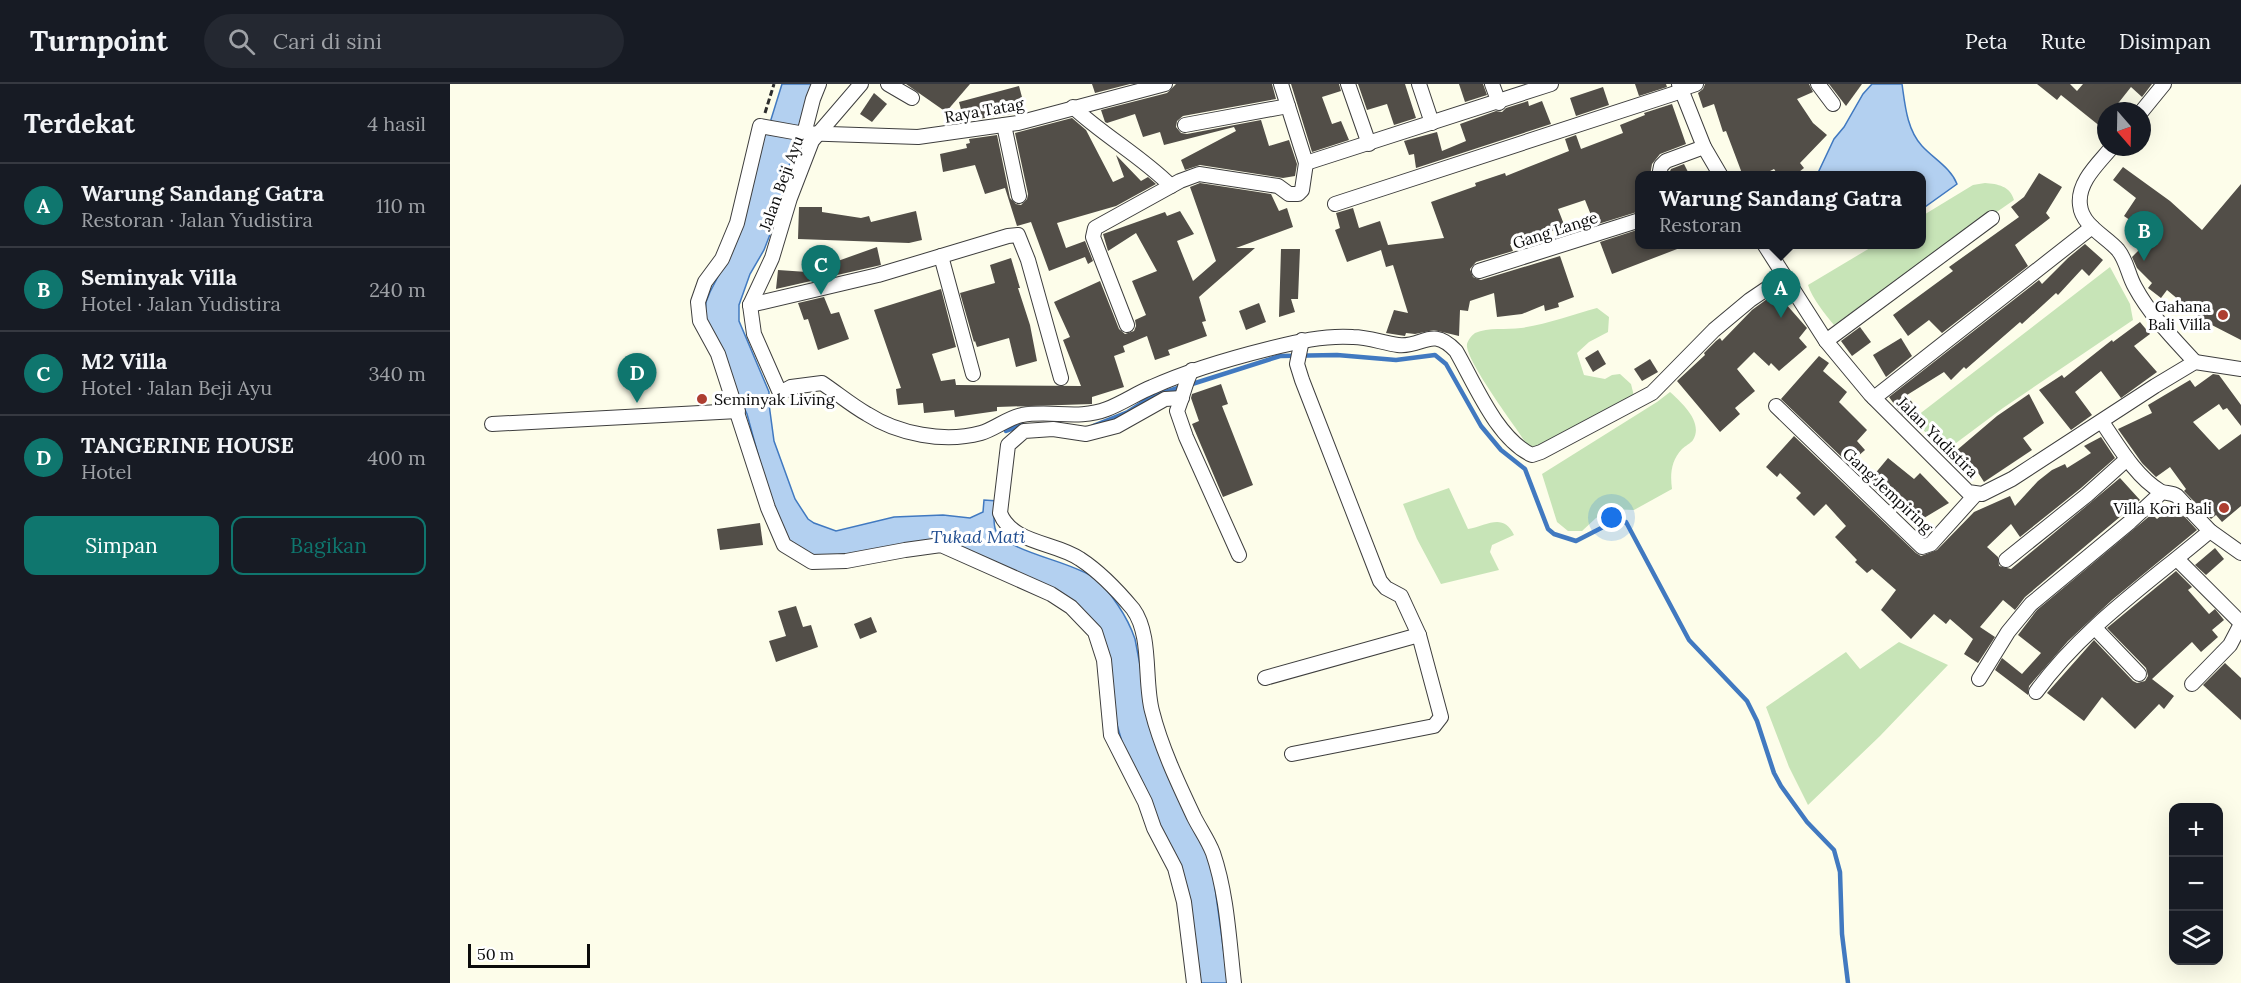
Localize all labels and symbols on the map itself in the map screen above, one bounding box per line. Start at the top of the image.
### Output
street label: Raya Tatag [943,93,1026,127]
north arrow [2097,102,2151,156]
street label: Jalan Beji Ayu [754,132,808,234]
street label: Gang Lange [1510,207,1600,253]
pin: B [2124,212,2164,261]
pin: C [802,246,841,295]
pin: A [1762,268,1800,318]
place label: Gahana Bali Villa [2148,296,2211,334]
marker: Gahana Bali Villa [2216,308,2230,322]
pin: D [618,354,657,403]
place label: Seminyak Living [714,389,836,409]
marker: Seminyak Living [695,392,709,406]
street label: Jalan Yudistira [1893,392,1983,482]
street label: Gang Jempiring [1839,443,1938,538]
place label: Villa Kori Bali [2112,498,2212,518]
marker: Villa Kori Bali [2217,501,2231,515]
your location [1597,503,1626,532]
water label: Tukad Mati [931,525,1025,548]
scale bar [468,941,590,968]

